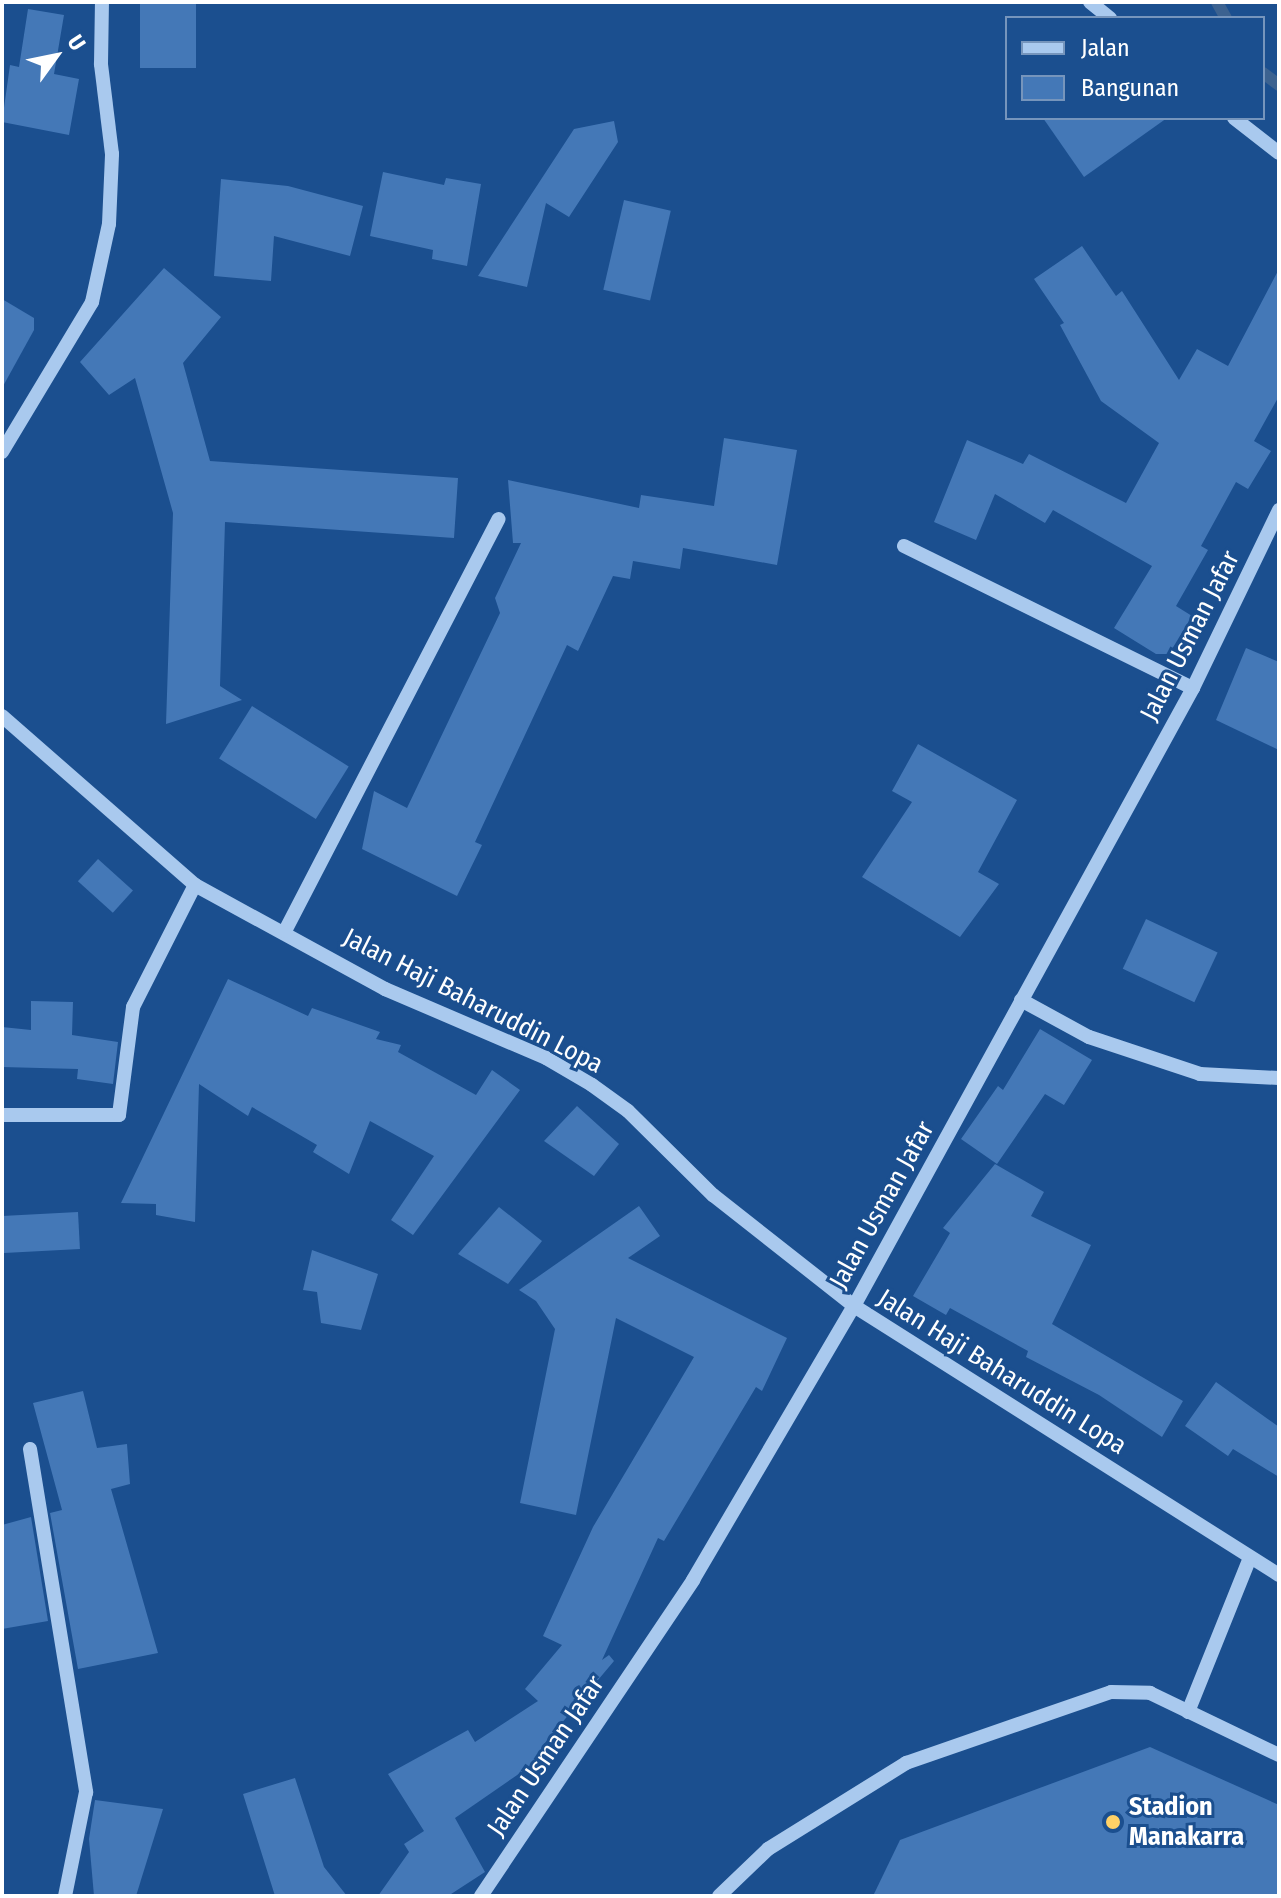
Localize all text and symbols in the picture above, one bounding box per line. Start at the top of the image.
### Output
north arrow [16,16,96,96]
legend [1005,16,1265,120]
text: U [62,30,91,55]
text: Jalan [1081,34,1130,62]
text: Bangunan [1081,74,1179,102]
street label: Jalan Usman Jafar [1134,546,1246,726]
street label: Jalan Haji Baharuddin Lopa [338,922,608,1080]
street label: Jalan Usman Jafar [823,1116,941,1294]
street label: Jalan Haji Baharuddin Lopa [872,1283,1132,1461]
street label: Jalan Usman Jafar [481,1670,611,1842]
place label: Stadion Manakarra [1129,1791,1244,1852]
marker: Stadion Manakarra [1104,1813,1122,1831]

